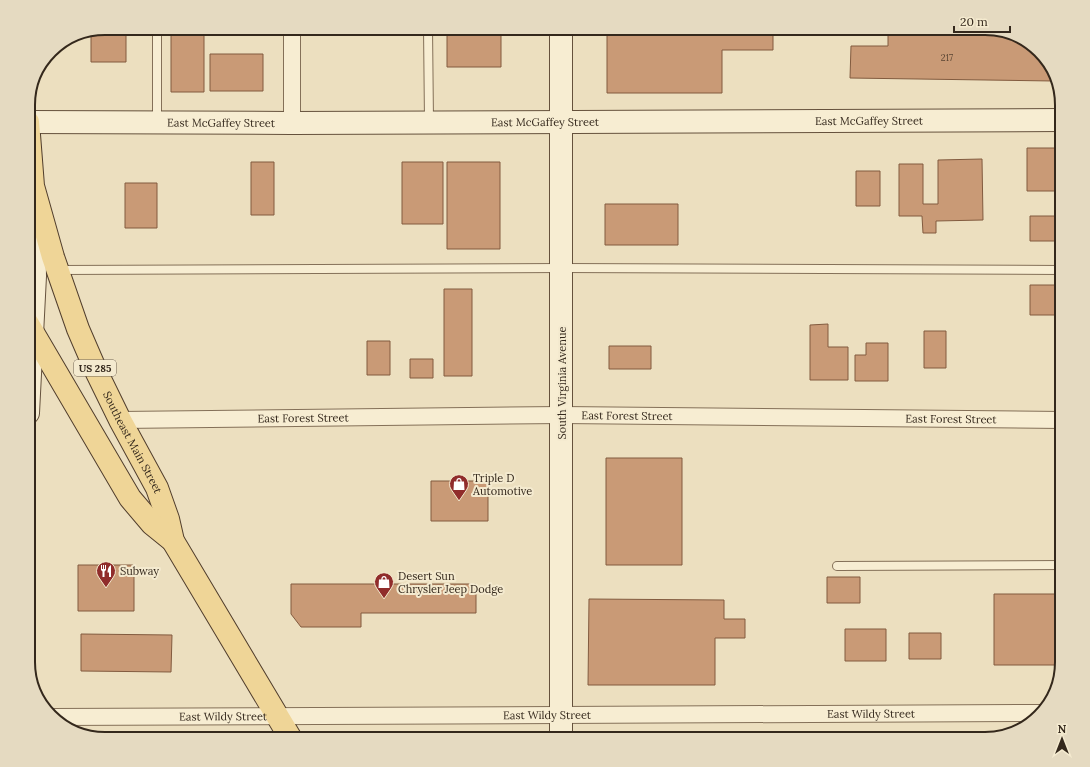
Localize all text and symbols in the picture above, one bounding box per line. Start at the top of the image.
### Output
scale bar [954,8,1010,34]
text: 20 m [960,14,988,29]
house number: 217 [941,52,953,63]
street label: East McGaffey Street [815,114,924,128]
street label: East McGaffey Street [491,115,600,129]
street label: East McGaffey Street [167,116,276,130]
street label: South Virginia Avenue [555,327,569,439]
road number: US 285 [74,360,116,376]
street label: Southeast Main Street [100,389,166,496]
street label: East Forest Street [581,408,673,423]
street label: East Forest Street [257,410,349,425]
street label: East Forest Street [905,411,997,426]
place label: Triple D Automotive [472,471,532,498]
shop icon: Triple D Automotive [448,473,470,501]
restaurant icon: Subway [95,560,117,588]
place label: Subway [120,564,159,578]
place label: Desert Sun Chrysler Jeep Dodge [398,569,503,596]
shop icon: Desert Sun Chrysler Jeep Dodge [373,571,395,599]
street label: East Wildy Street [827,707,916,721]
street label: East Wildy Street [503,708,592,722]
street label: East Wildy Street [179,709,268,723]
north arrow [1042,719,1082,759]
text: N [1058,722,1067,736]

